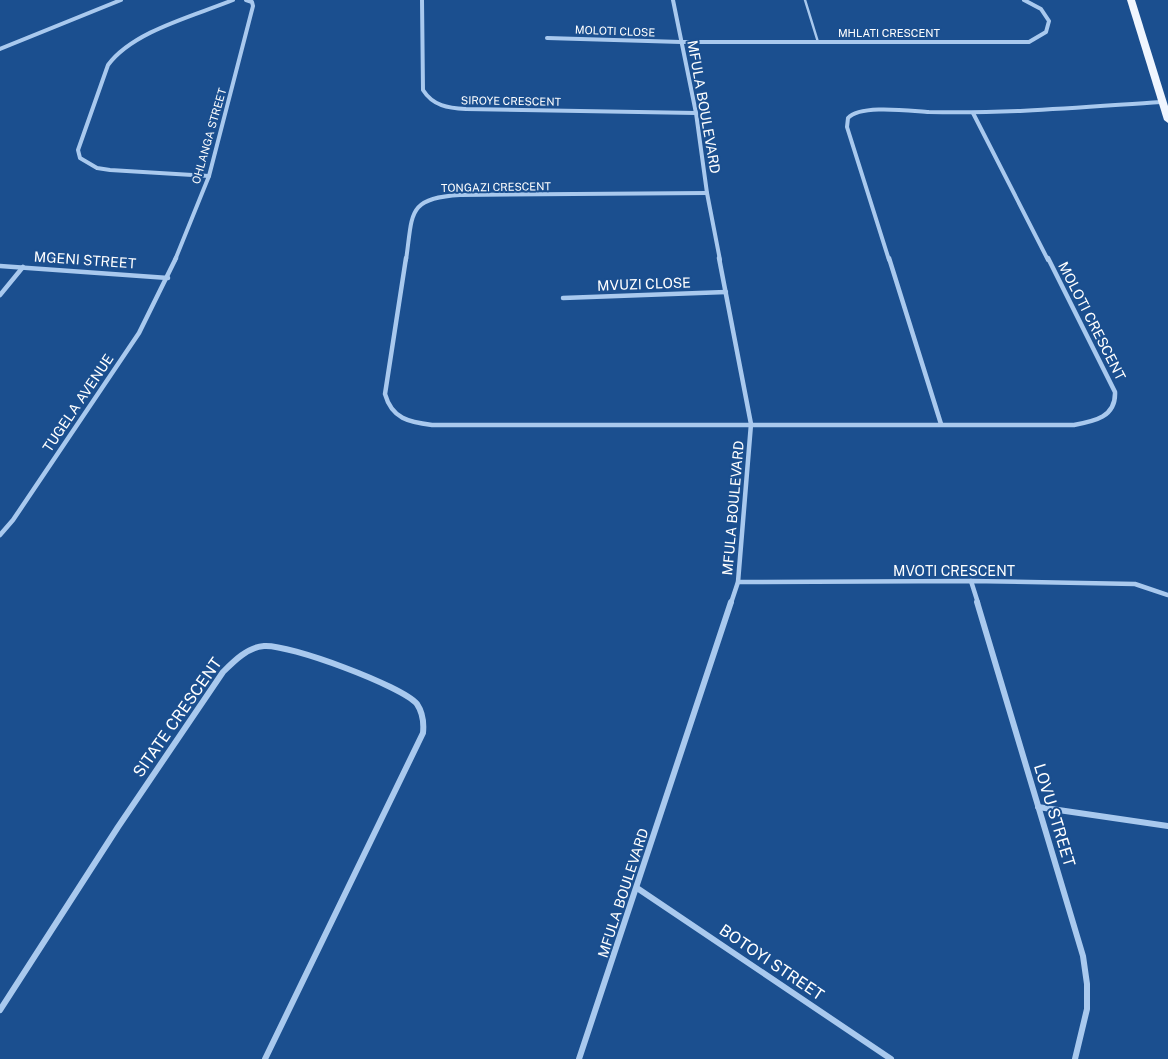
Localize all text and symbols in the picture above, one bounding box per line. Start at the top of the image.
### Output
street label: MOLOTI CLOSE [575,24,656,38]
street label: MHLATI CRESCENT [838,27,941,39]
street label: MFULA BOULEVARD [684,39,724,175]
street label: OHLANGA STREET [190,86,229,185]
street label: SIROYE CRESCENT [461,94,562,108]
street label: TONGAZI CRESCENT [441,180,552,194]
street label: MGENI STREET [33,248,137,272]
street label: MOLOTI CRESCENT [1055,259,1129,383]
street label: MVUZI CLOSE [597,274,691,294]
street label: TUGELA AVENUE [39,351,117,455]
street label: MFULA BOULEVARD [719,440,747,576]
street label: MVOTI CRESCENT [893,563,1015,579]
street label: SITATE CRESCENT [129,653,226,781]
street label: LOVU STREET [1030,761,1079,869]
street label: MFULA BOULEVARD [595,826,651,960]
street label: BOTOYI STREET [716,920,828,1005]

